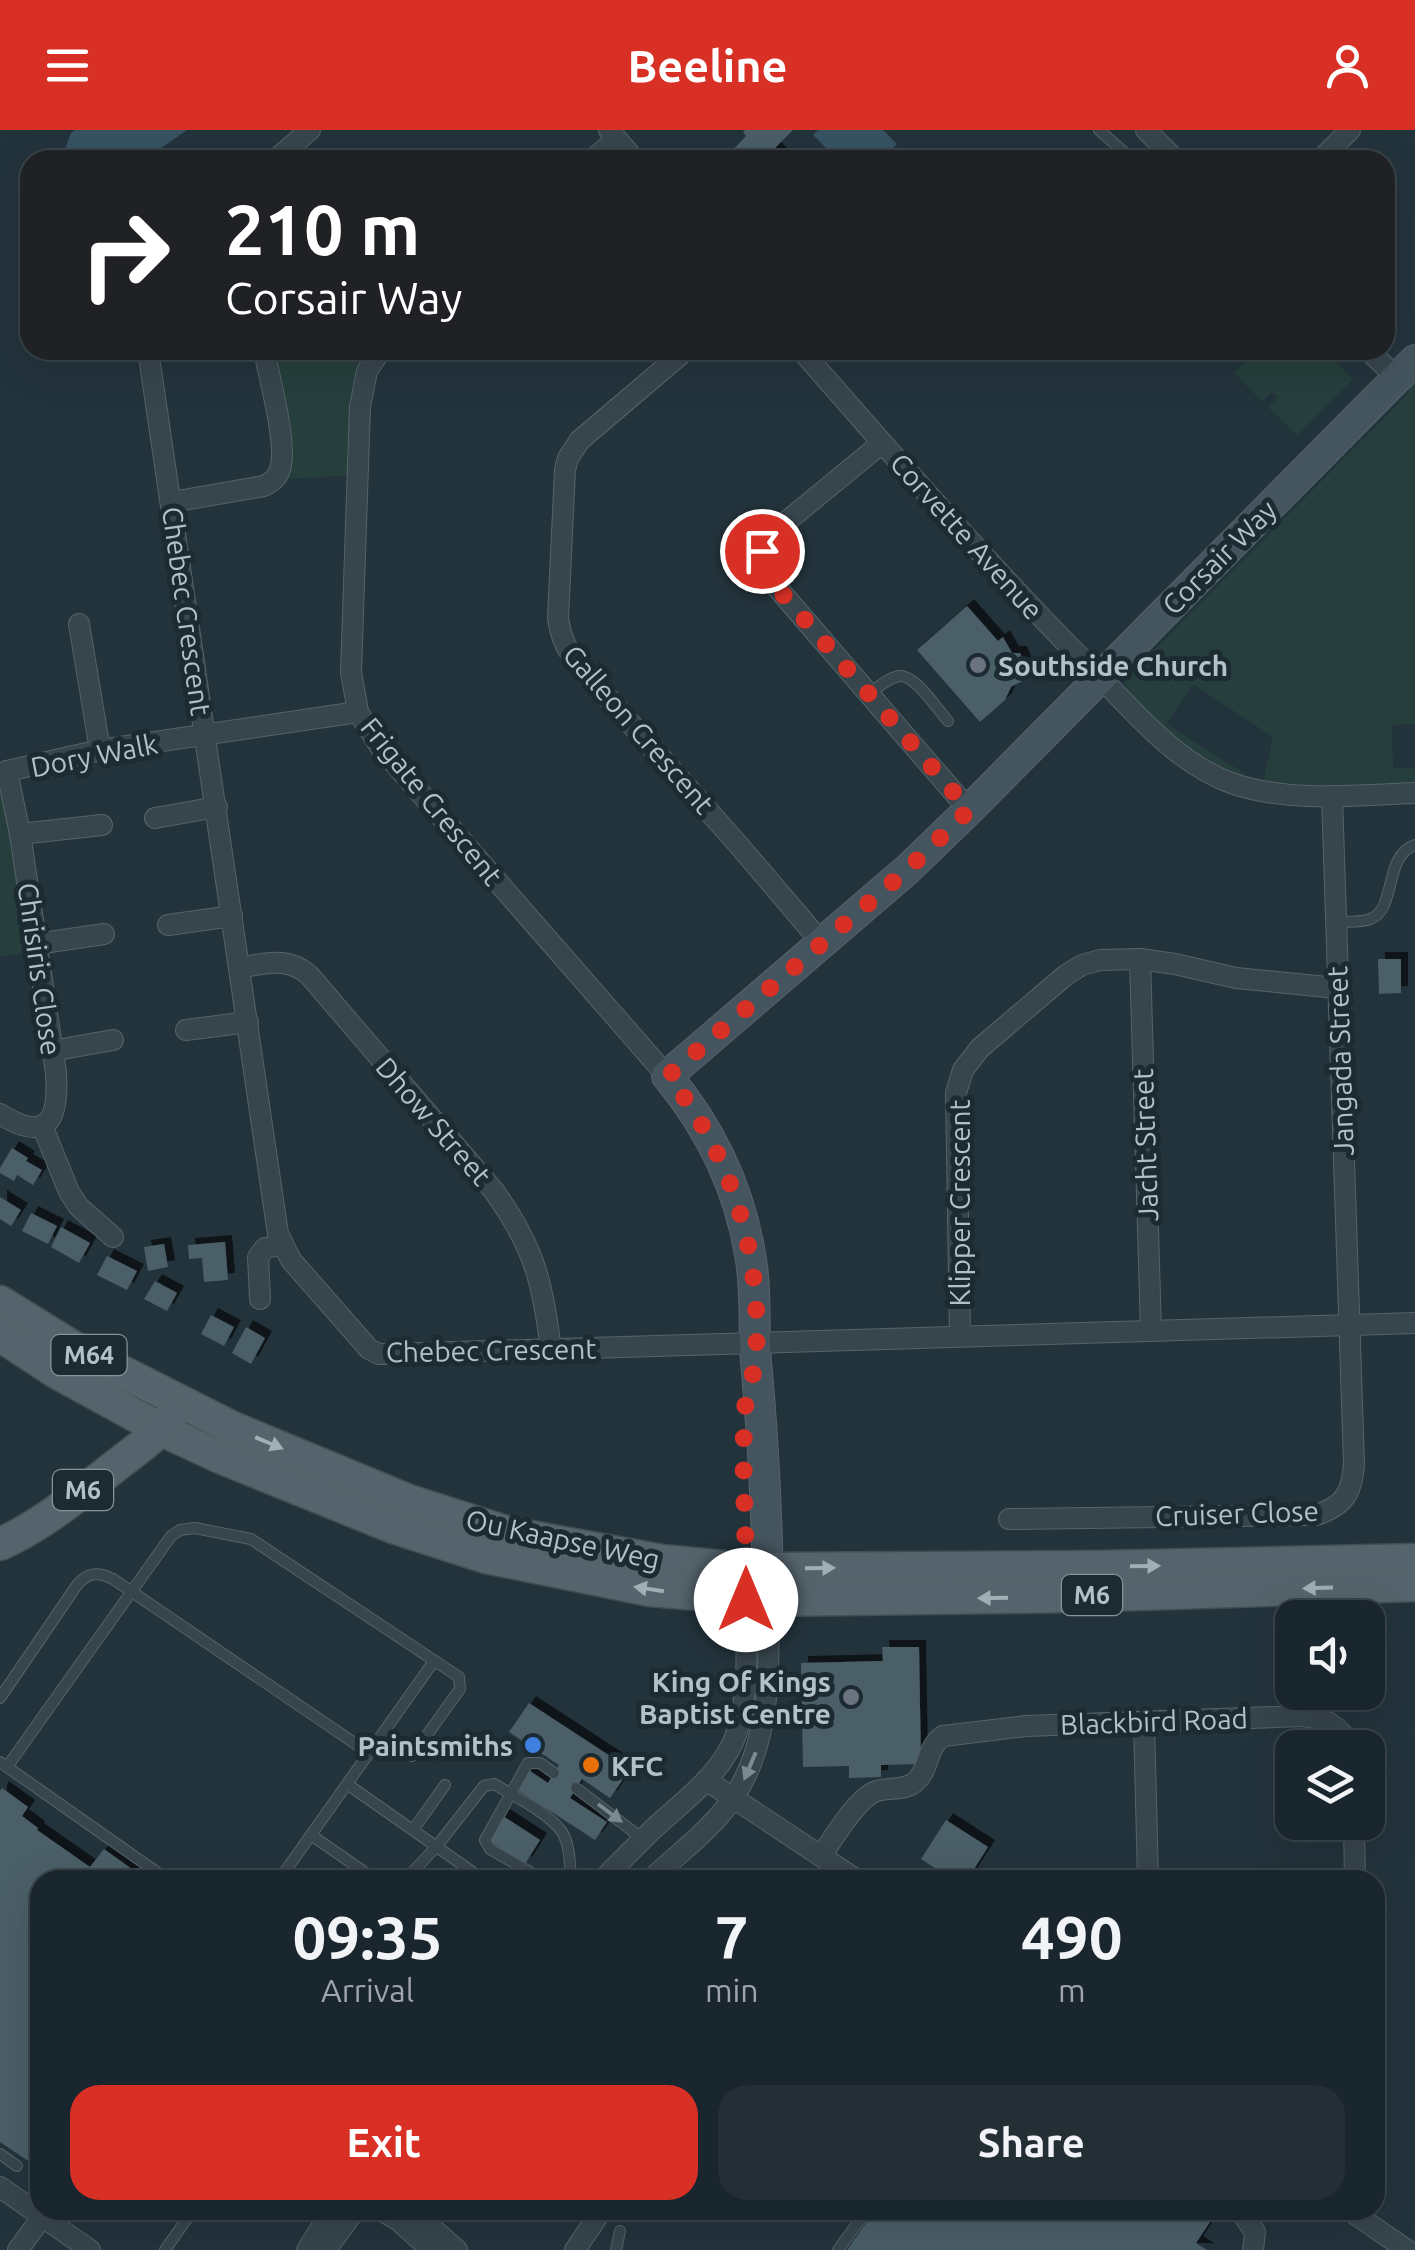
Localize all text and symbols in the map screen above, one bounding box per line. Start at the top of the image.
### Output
icon: menu [40,38,95,93]
icon: person [1320,38,1375,93]
text: Beeline [627,40,788,91]
icon: right [60,190,190,320]
text: 210 m [225,190,420,268]
text: Corsair Way [225,272,462,323]
street label: Corvette Avenue [885,447,1049,625]
street label: Corsair Way [1156,494,1282,620]
street label: Chebec Crescent [157,505,217,717]
pin [720,509,805,594]
icon: arrive [735,524,790,579]
street label: Galleon Crescent [558,639,720,819]
place label: Southside Church [998,650,1228,681]
marker: Southside Church [967,654,989,676]
street label: Frigate Crescent [355,711,509,891]
street label: Dory Walk [28,728,160,782]
street label: Chrisiris Close [13,881,67,1057]
street label: Jangada Street [1321,966,1359,1156]
street label: Dhow Street [370,1051,498,1191]
street label: Jacht Street [1127,1068,1163,1222]
street label: Klipper Crescent [944,1099,975,1307]
street label: Chebec Crescent [385,1333,597,1367]
road number: M64 [52,1335,126,1375]
one-way arrow [254,1435,284,1451]
road number: M6 [53,1470,113,1510]
street label: Cruiser Close [1155,1495,1319,1531]
street label: Ou Kaapse Weg [463,1503,663,1575]
position arrow [694,1548,798,1652]
one-way arrow [1129,1557,1161,1573]
one-way arrow [804,1560,836,1576]
road number: M6 [1062,1575,1122,1615]
one-way arrow [1301,1580,1333,1596]
one-way arrow [633,1581,664,1597]
one-way arrow [976,1590,1008,1606]
map controls [1275,1600,1385,1840]
button: sound [1275,1600,1385,1710]
place label: King Of Kings Baptist Centre [639,1666,831,1729]
marker: King Of Kings Baptist Centre [840,1686,862,1708]
street label: Blackbird Road [1060,1702,1248,1740]
place label: Paintsmiths [358,1730,513,1761]
button: layers [1275,1730,1385,1840]
marker: Paintsmiths [522,1734,544,1756]
place label: KFC [611,1750,663,1781]
one-way arrow [742,1751,758,1780]
marker: KFC [580,1754,602,1776]
one-way arrow [597,1803,623,1823]
text: 09:35 [292,1903,443,1970]
text: 7 [715,1903,749,1970]
text: 490 [1021,1903,1123,1970]
text: Arrival [321,1972,414,2008]
text: min [705,1972,759,2008]
text: m [1058,1972,1086,2008]
button: Exit [70,2085,698,2200]
button: Share [718,2085,1345,2200]

